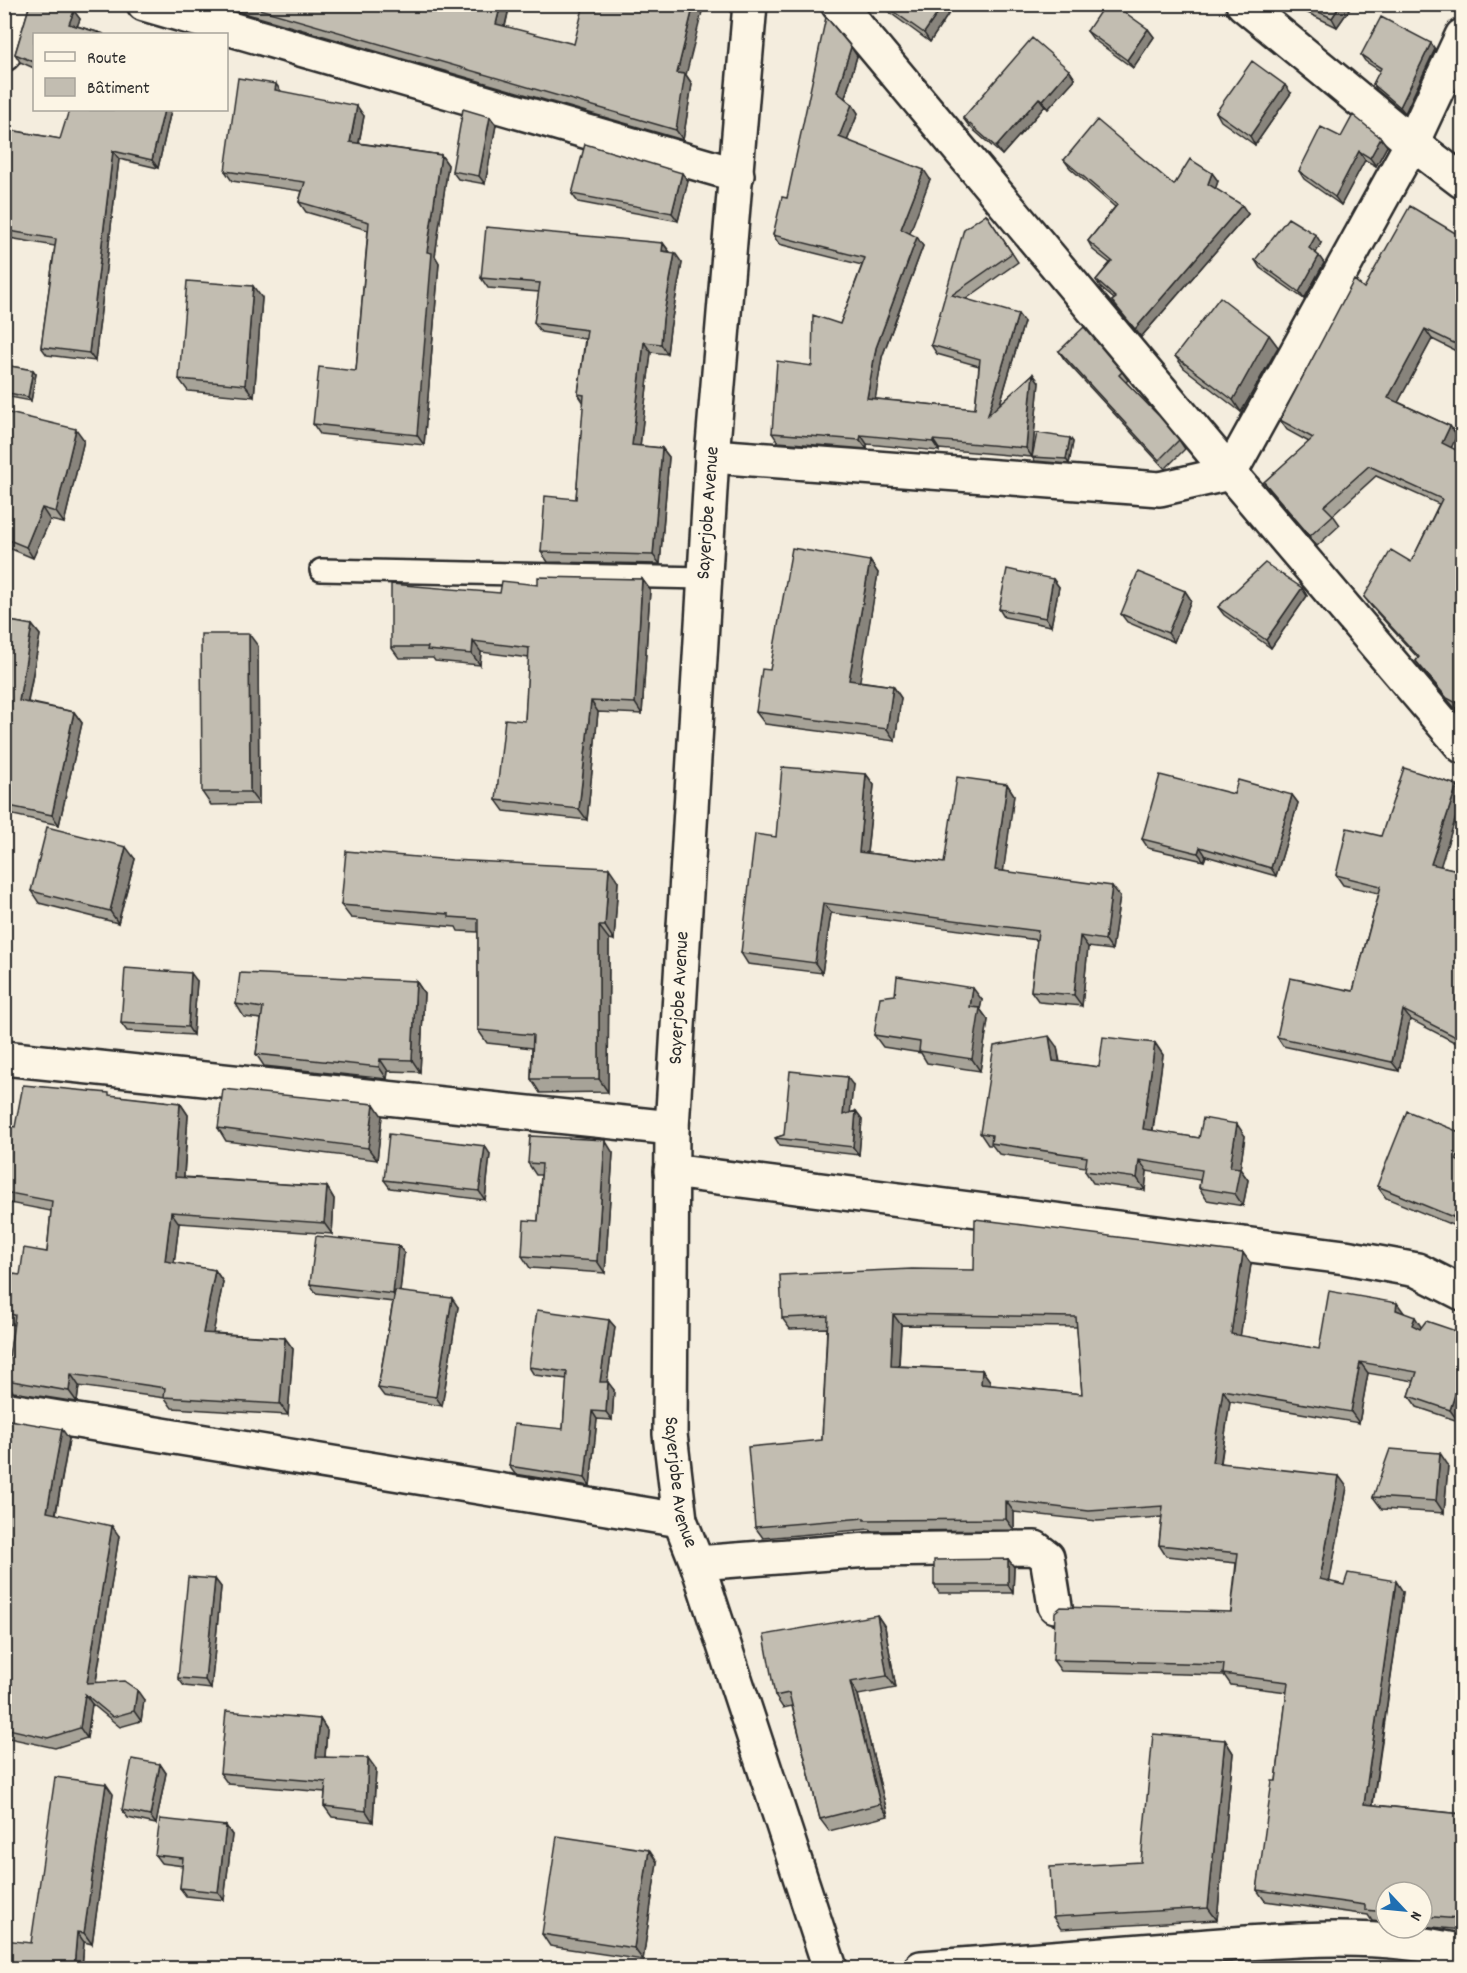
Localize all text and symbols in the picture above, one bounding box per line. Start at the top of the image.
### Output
legend [33,33,228,111]
text: Route [87,47,126,72]
text: Bâtiment [87,77,150,102]
street label: Sayerjobe Avenue [690,445,728,581]
street label: Sayerjobe Avenue [663,930,697,1065]
street label: Sayerjobe Avenue [656,1416,704,1553]
north arrow [1374,1880,1434,1940]
text: N [1403,1907,1427,1924]

